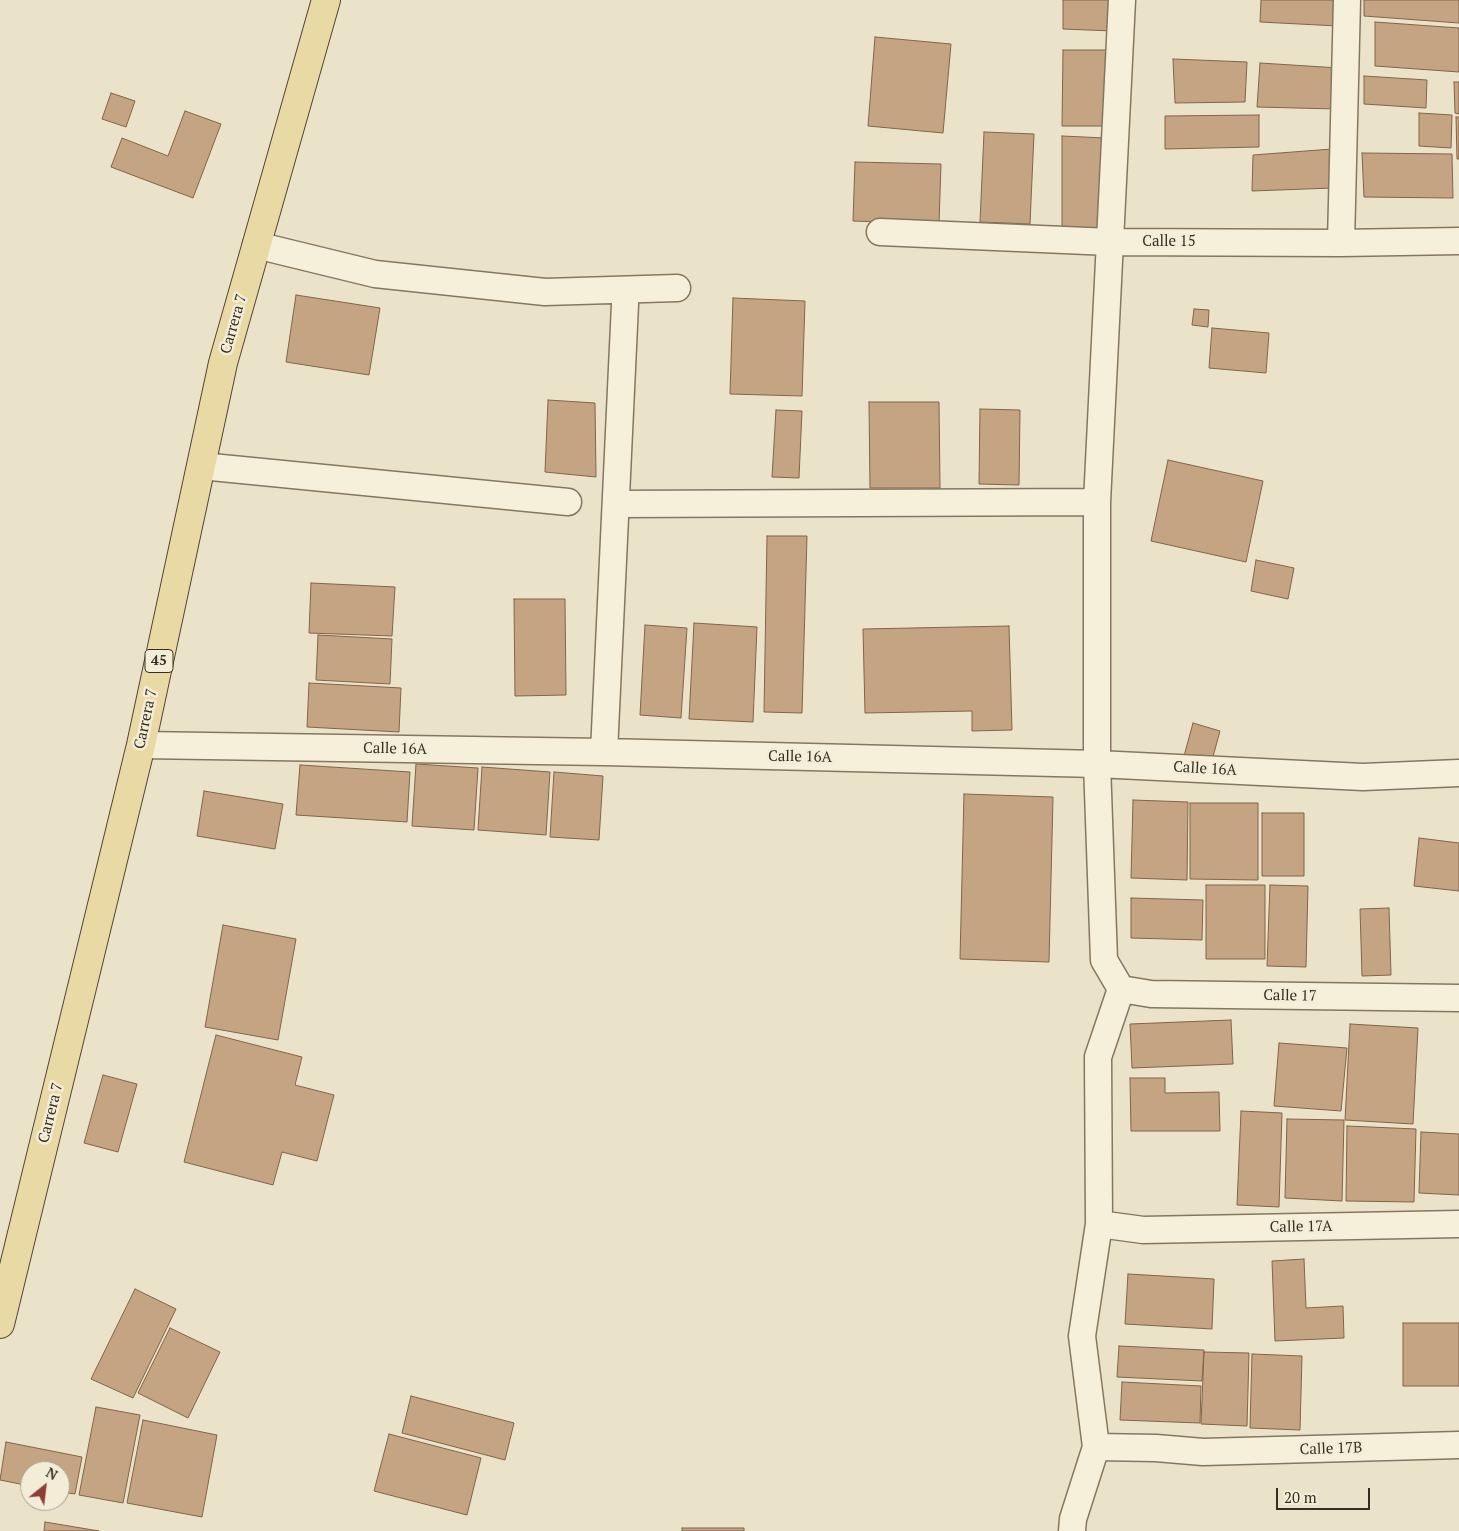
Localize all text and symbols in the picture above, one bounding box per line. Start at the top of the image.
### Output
street label: Calle 15 [1142,233,1196,251]
street label: Carrera 7 [217,292,251,356]
road number: 45 [145,649,173,672]
street label: Carrera 7 [131,687,161,751]
street label: Calle 16A [363,739,427,759]
street label: Calle 16A [768,747,832,767]
street label: Calle 16A [1173,758,1237,780]
street label: Calle 17 [1263,987,1317,1005]
street label: Carrera 7 [35,1081,67,1145]
street label: Calle 17A [1269,1217,1333,1237]
street label: Calle 17B [1299,1439,1363,1459]
north arrow [20,1461,70,1511]
text: N [43,1462,61,1484]
scale bar [1279,1478,1373,1510]
text: 20 m [1284,1487,1317,1507]

